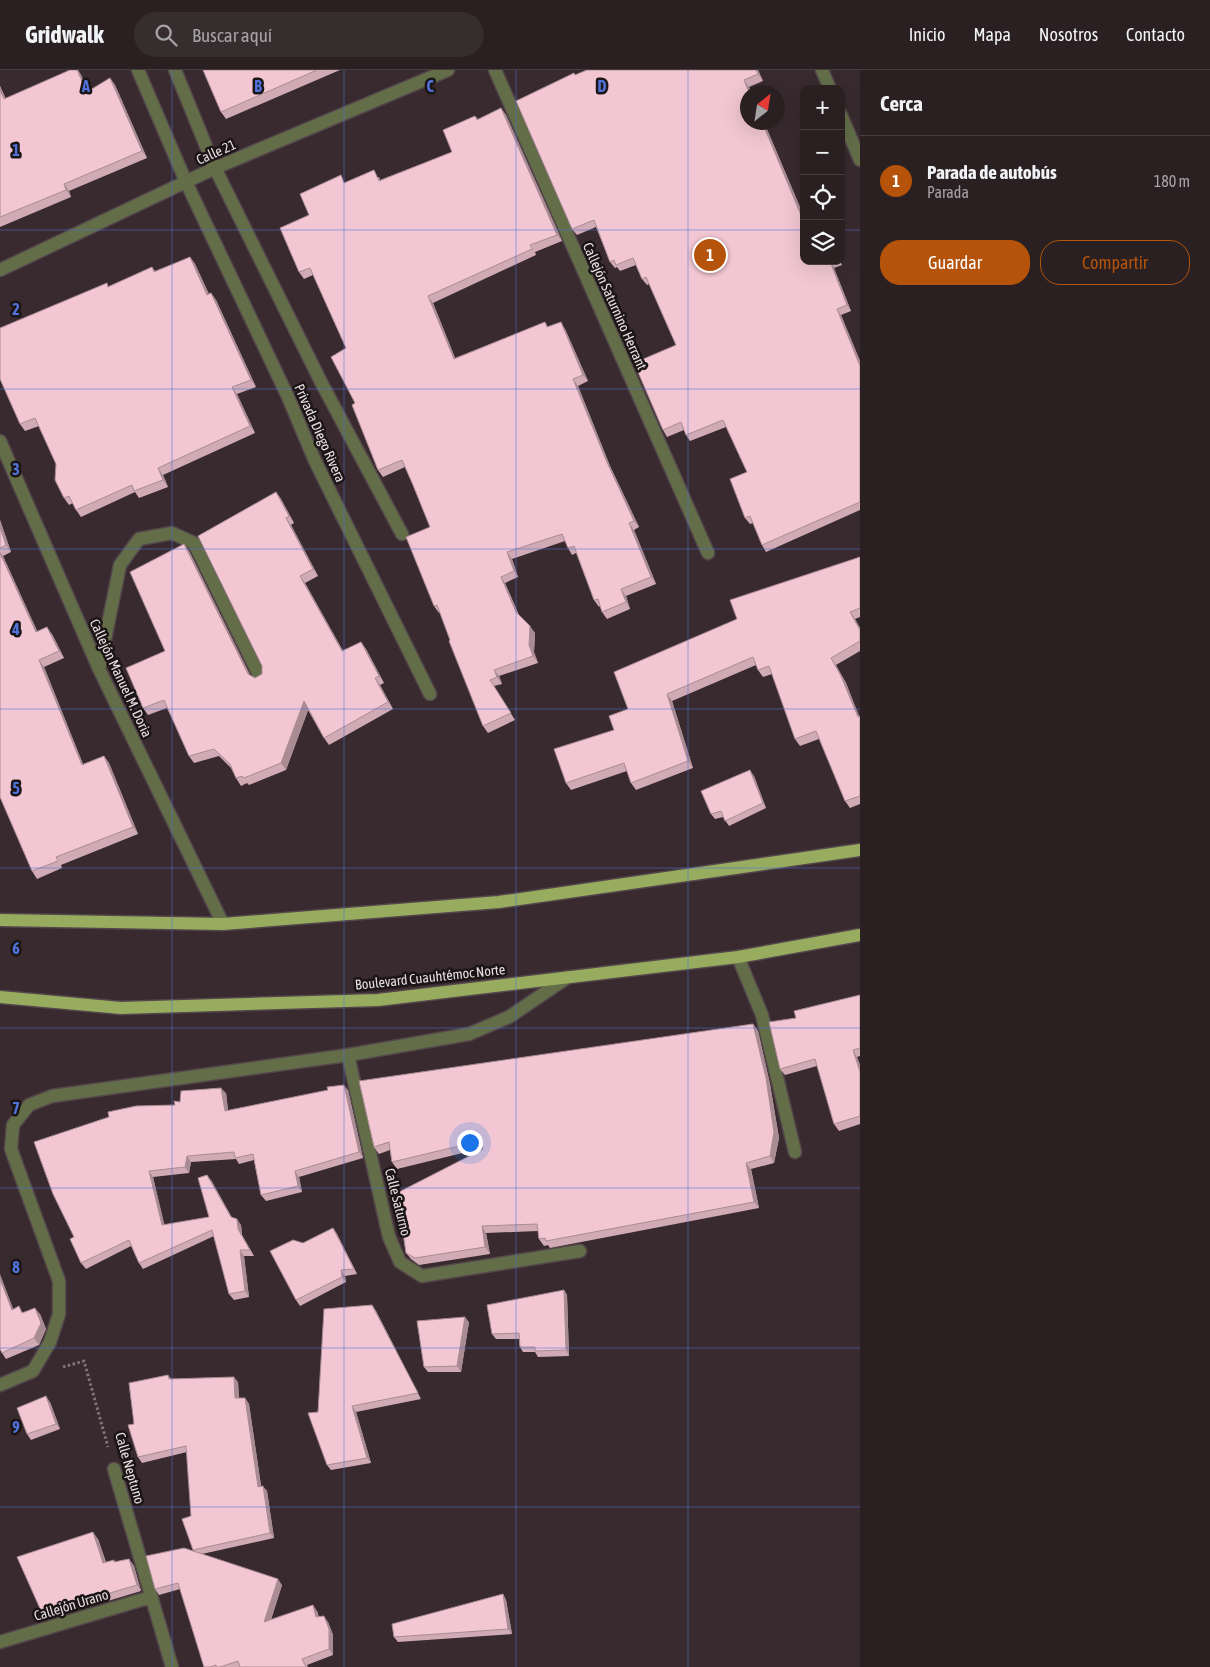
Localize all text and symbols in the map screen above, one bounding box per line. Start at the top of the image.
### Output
search box [134,12,484,57]
text: Gridwalk [25,21,104,48]
icon: search [152,21,180,49]
text: Buscar aquí [192,24,272,46]
text: Inicio [909,24,945,45]
text: Mapa [973,24,1011,45]
text: Nosotros [1039,24,1098,45]
text: Contacto [1126,24,1185,45]
text: A [81,77,90,95]
text: B [254,77,262,95]
text: C [426,77,434,95]
text: D [598,77,607,95]
north arrow [740,85,785,130]
map controls [800,85,845,265]
button: + [800,85,845,130]
text: Cerca [880,91,923,115]
button: − [800,130,845,175]
street label: Calle 21 [194,136,238,168]
text: 1 [12,141,20,159]
text: Parada de autobús [927,161,1057,183]
text: 1 [892,172,900,190]
text: 180 m [1154,172,1190,190]
button: locate [800,175,845,220]
text: Parada [927,183,969,201]
button: layers [800,220,845,265]
pin: 1 [694,236,726,274]
street label: Callejón Saturnino Herrant [580,240,650,372]
button: Guardar [880,240,1030,285]
button: Compartir [1040,240,1190,285]
text: 2 [12,300,20,318]
street label: Privada Diego Rivera [291,381,349,485]
text: 3 [12,460,20,478]
street label: Callejón Manuel M. Doria [87,616,155,740]
text: 4 [11,620,20,638]
text: 5 [12,779,20,797]
text: 6 [12,939,20,957]
street label: Boulevard Cuauhtémoc Norte [354,961,506,993]
text: 7 [12,1099,20,1117]
your location [457,1130,483,1156]
street label: Calle Saturno [382,1167,414,1237]
text: 8 [12,1258,20,1276]
text: 9 [12,1418,20,1436]
street label: Calle Neptuno [112,1430,148,1506]
street label: Callejón Urano [32,1586,110,1624]

